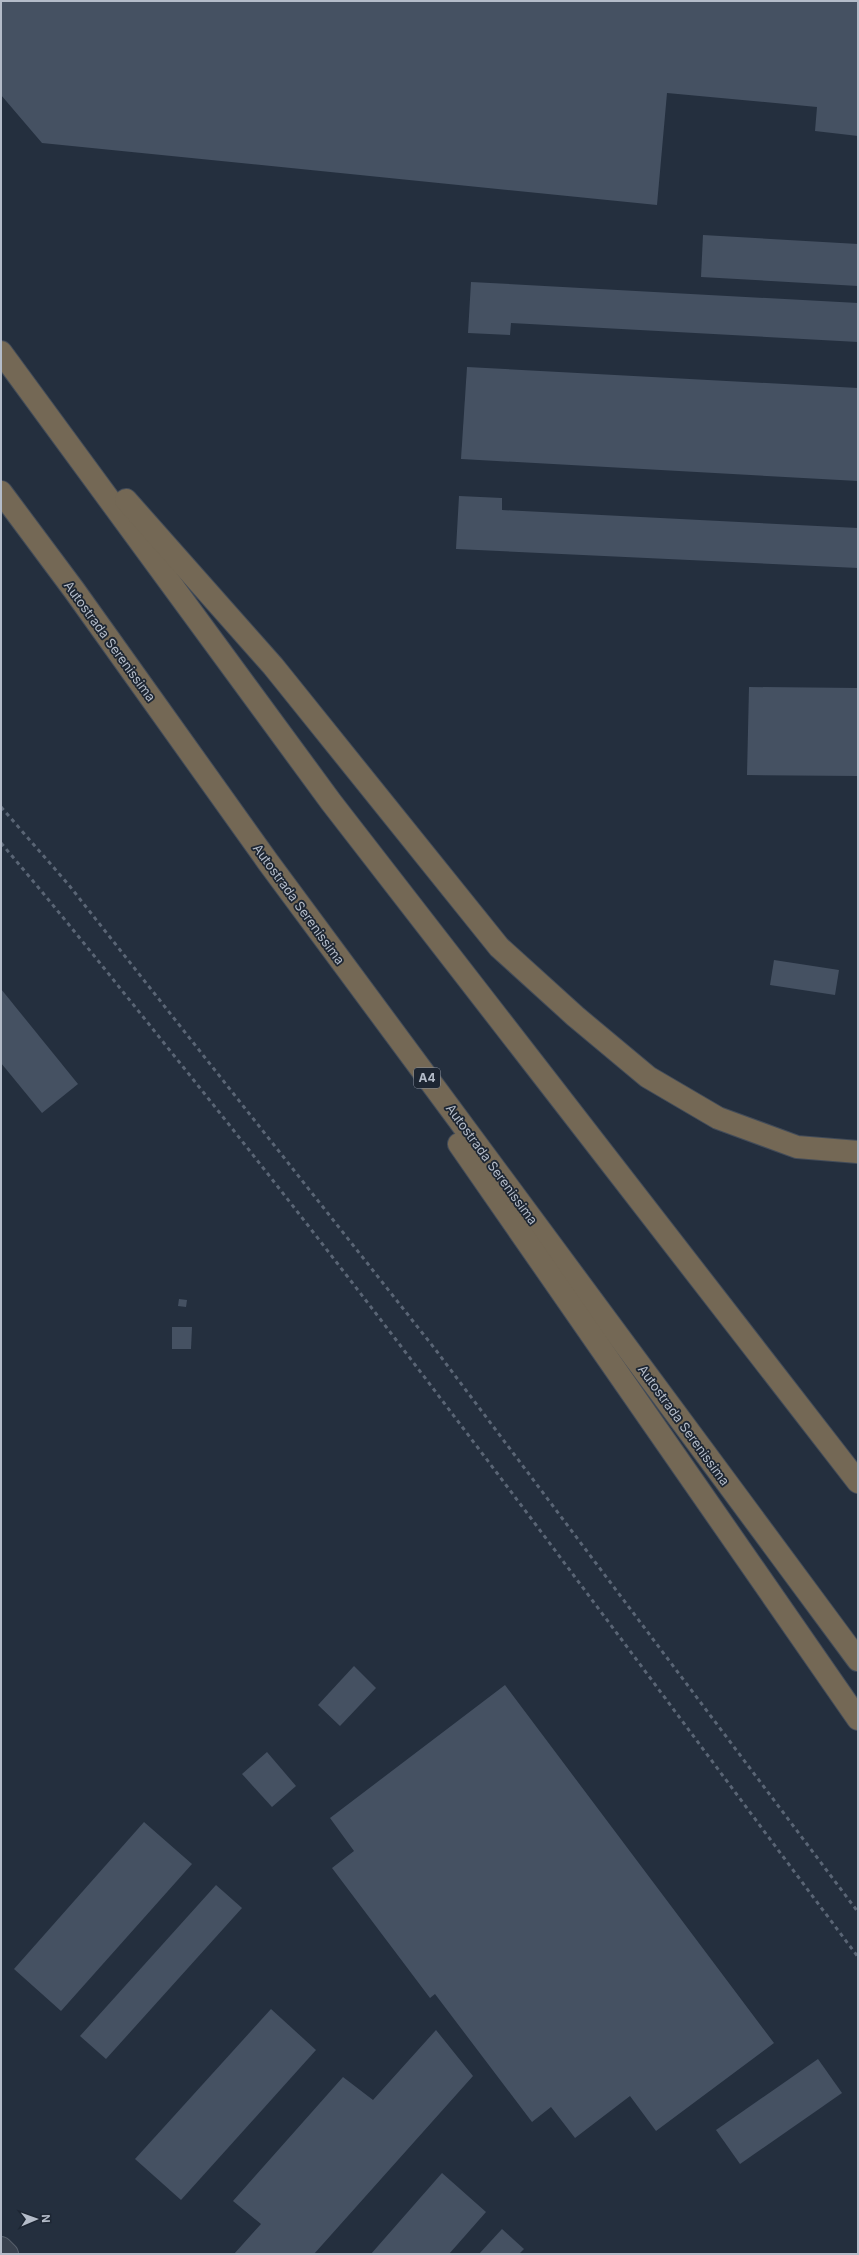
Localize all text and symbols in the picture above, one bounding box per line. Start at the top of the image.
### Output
street label: Autostrada Serenissima [61,577,159,705]
street label: Autostrada Serenissima [250,840,348,968]
road number: A4 [414,1068,440,1088]
street label: Autostrada Serenissima [443,1100,541,1228]
street label: Autostrada Serenissima [635,1361,733,1489]
north arrow [16,2199,56,2239]
text: N [39,2214,53,2223]

